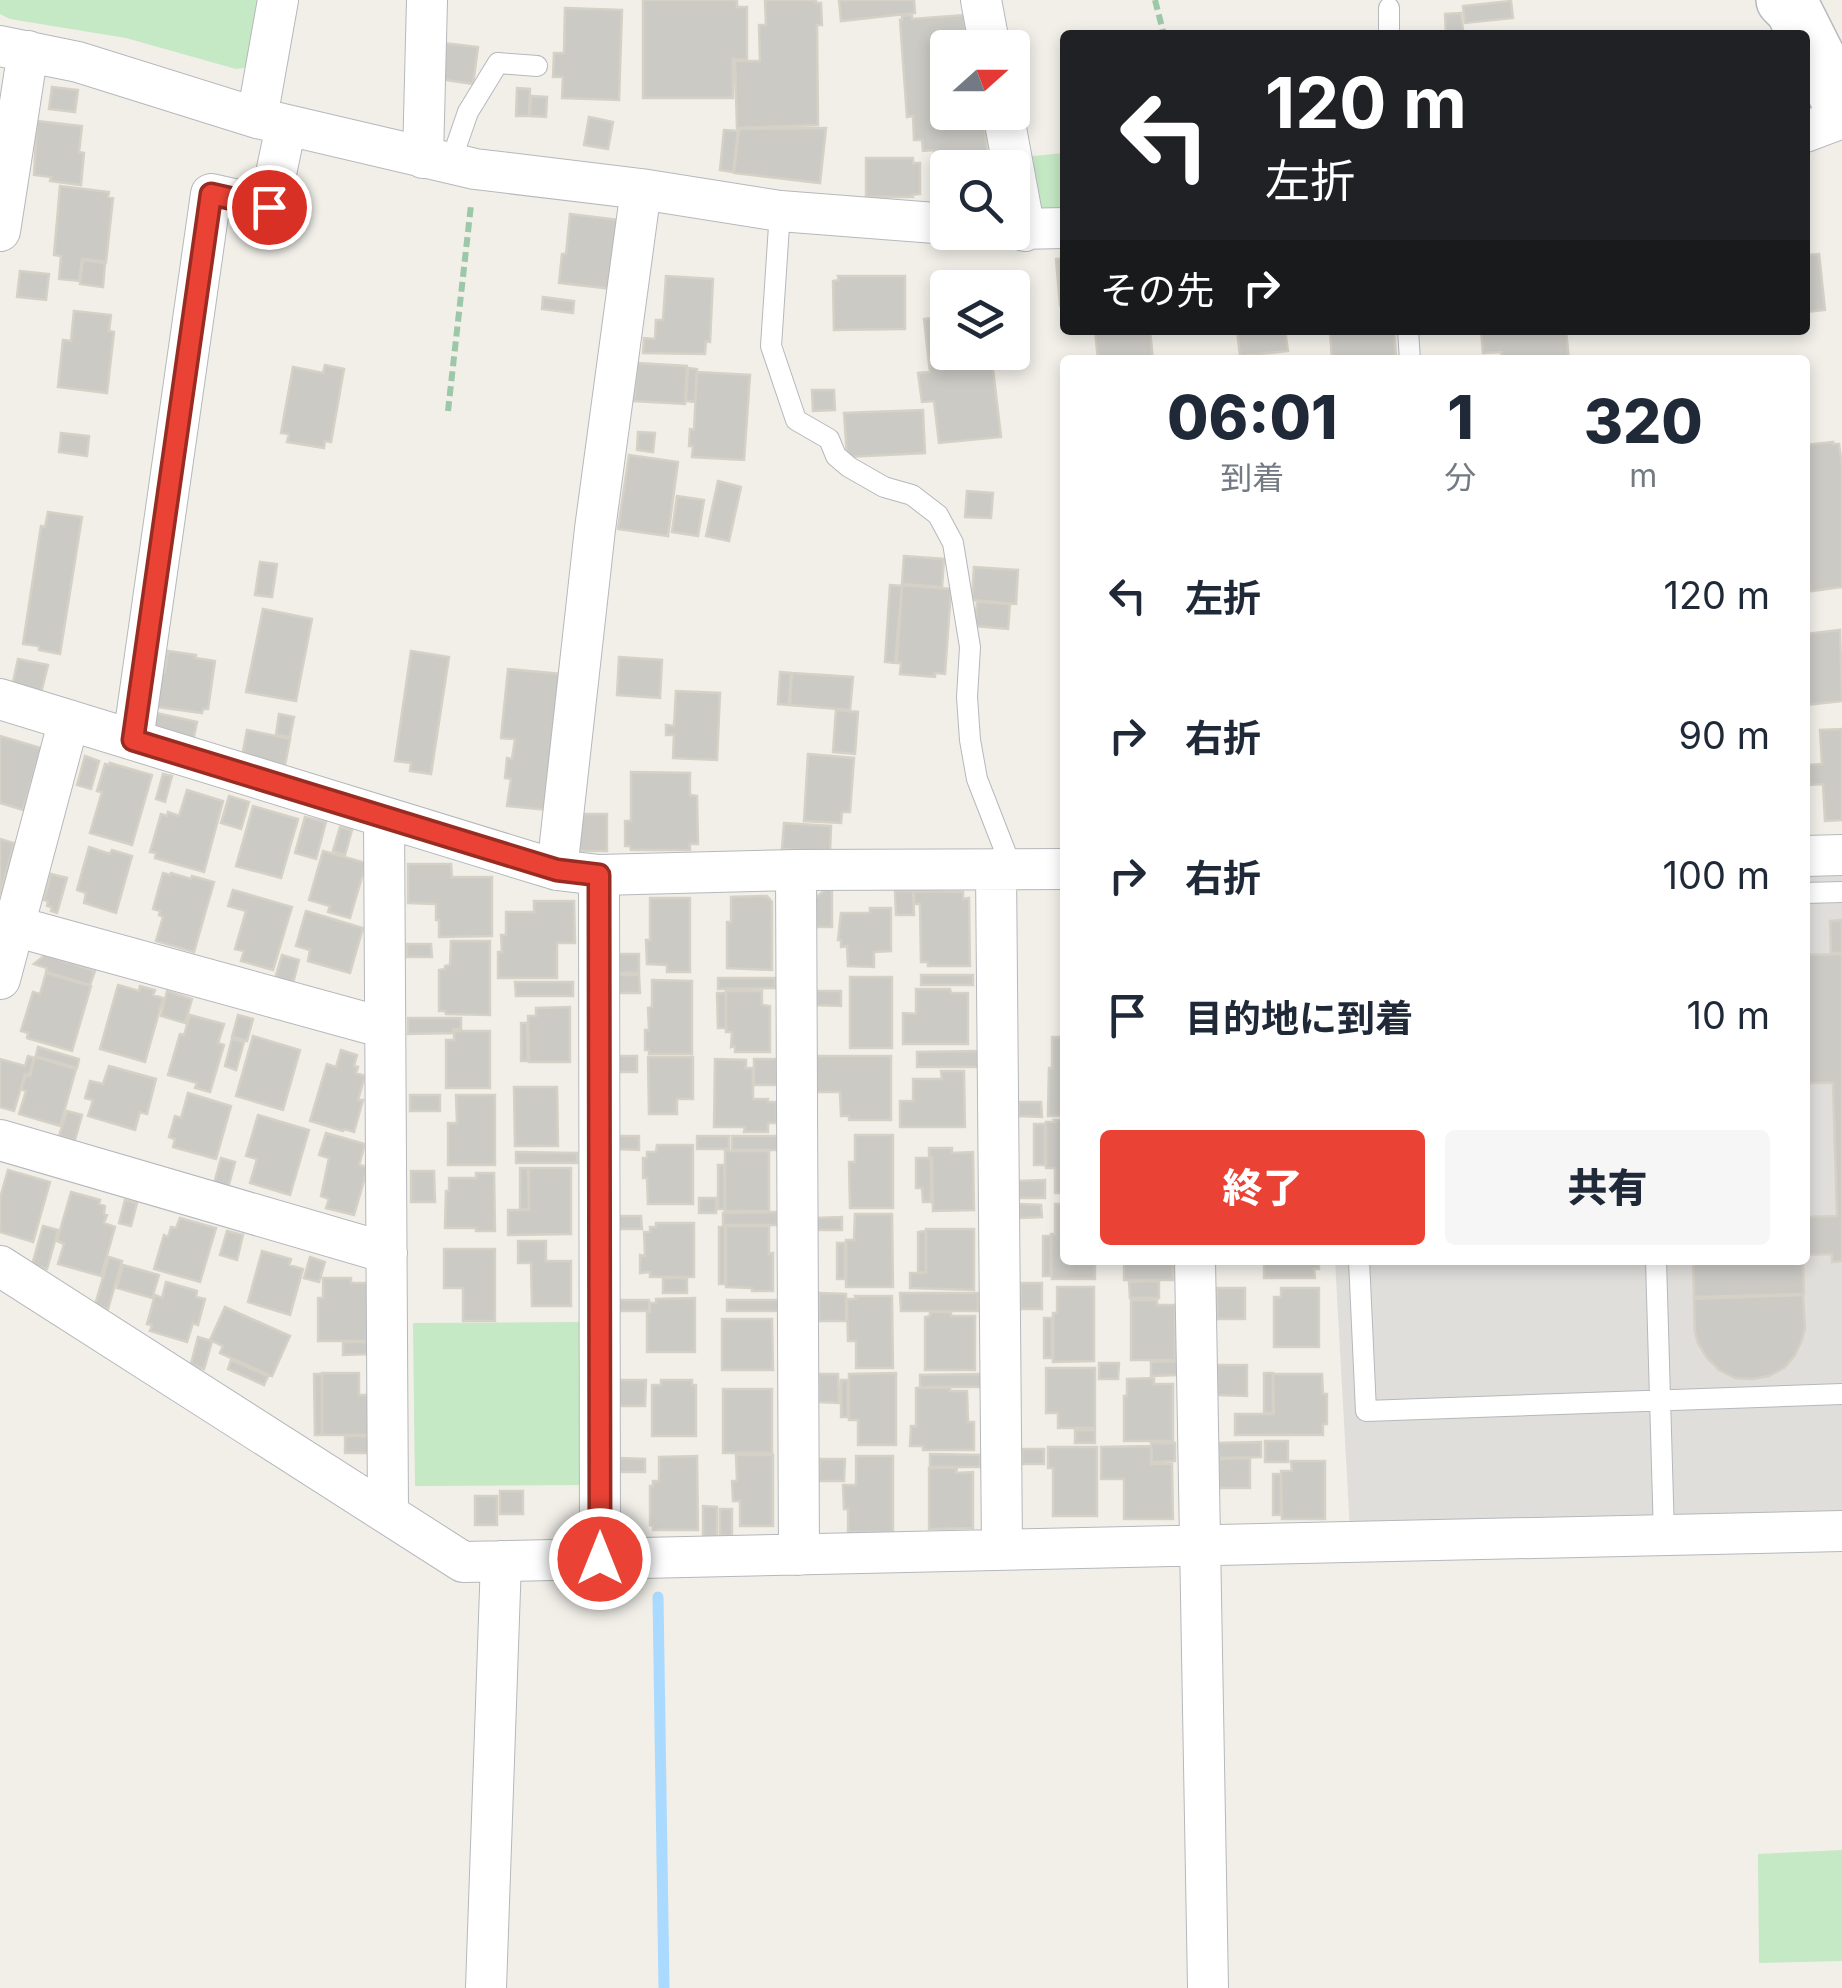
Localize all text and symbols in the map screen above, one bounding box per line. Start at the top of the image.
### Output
north arrow [930,30,1030,130]
map controls [930,30,1030,370]
text: 120 m [1265,60,1467,145]
icon: left [1100,70,1230,200]
button: search [930,150,1030,250]
text: 左折 [1265,153,1355,208]
pin [227,165,312,250]
icon: arrive [242,180,297,235]
icon: right [1234,260,1289,315]
text: その先 [1100,267,1214,313]
button: layers [930,270,1030,370]
text: 06:01 [1167,381,1337,453]
text: 1 [1447,381,1474,453]
text: 320 [1584,385,1703,457]
text: m [1629,456,1657,495]
text: 到着 [1220,458,1284,497]
text: 分 [1445,458,1477,497]
icon: left [1100,568,1155,623]
text: 120 m [1663,572,1770,618]
text: 左折 [1185,575,1261,621]
icon: right [1100,708,1155,763]
text: 90 m [1678,712,1770,758]
text: 右折 [1185,715,1261,761]
icon: right [1100,848,1155,903]
text: 100 m [1663,852,1770,898]
text: 右折 [1185,855,1261,901]
icon: arrive [1100,988,1155,1043]
text: 10 m [1687,992,1770,1038]
text: 目的地に到着 [1185,995,1413,1041]
button: 終了 [1100,1130,1425,1245]
button: 共有 [1445,1130,1770,1245]
position arrow [548,1507,652,1611]

